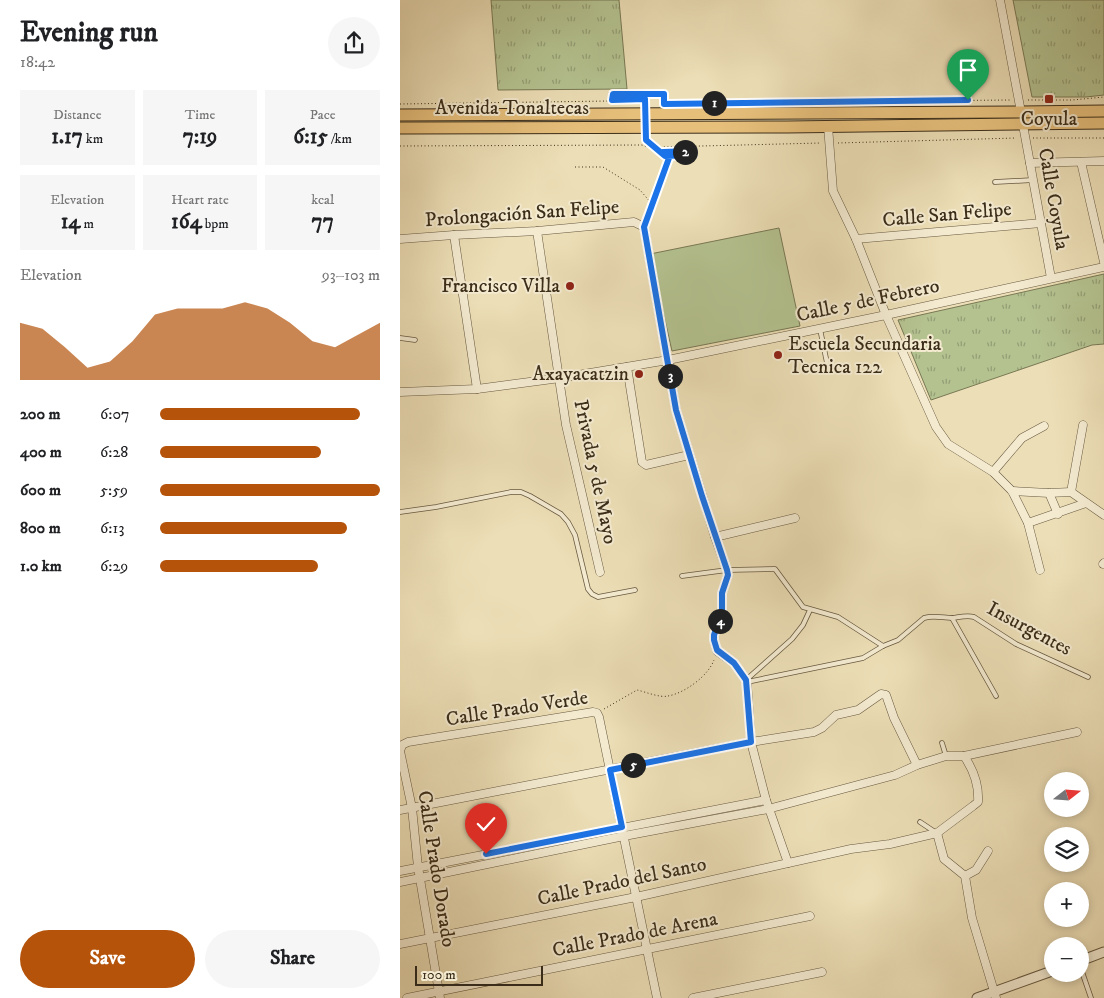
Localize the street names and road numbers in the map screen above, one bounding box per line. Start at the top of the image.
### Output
street label: Avenida Tonaltecas [435,96,589,121]
street label: Calle Coyula [1032,146,1074,252]
street label: Prolongación San Felipe [424,195,620,233]
street label: Calle San Felipe [881,197,1013,233]
street label: Calle 5 de Febrero [794,274,942,328]
street label: Privada 5 de Mayo [568,398,622,546]
street label: Insurgentes [982,596,1076,662]
street label: Calle Prado Verde [444,685,590,733]
street label: Calle Prado Dorado [411,789,461,949]
street label: Calle Prado del Santo [535,852,709,912]
street label: Calle Prado de Arena [550,907,720,963]

